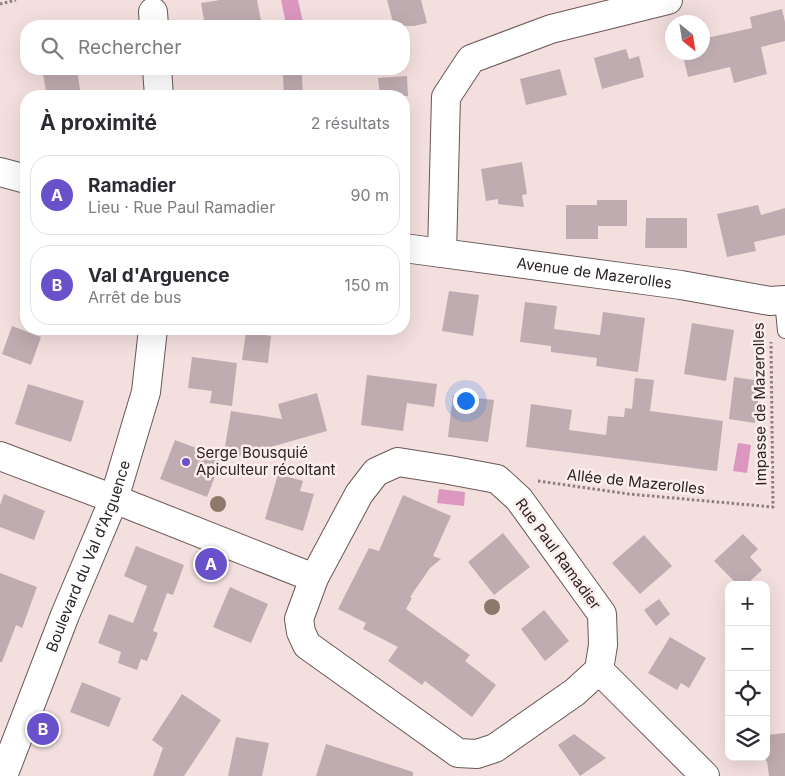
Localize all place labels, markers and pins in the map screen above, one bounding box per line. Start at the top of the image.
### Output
place label: Serge Bousquié Apiculteur récoltant [196,443,336,479]
marker: Serge Bousquié Apiculteur récoltant [180,456,192,468]
pin: A [195,545,227,583]
pin: B [27,710,59,748]

